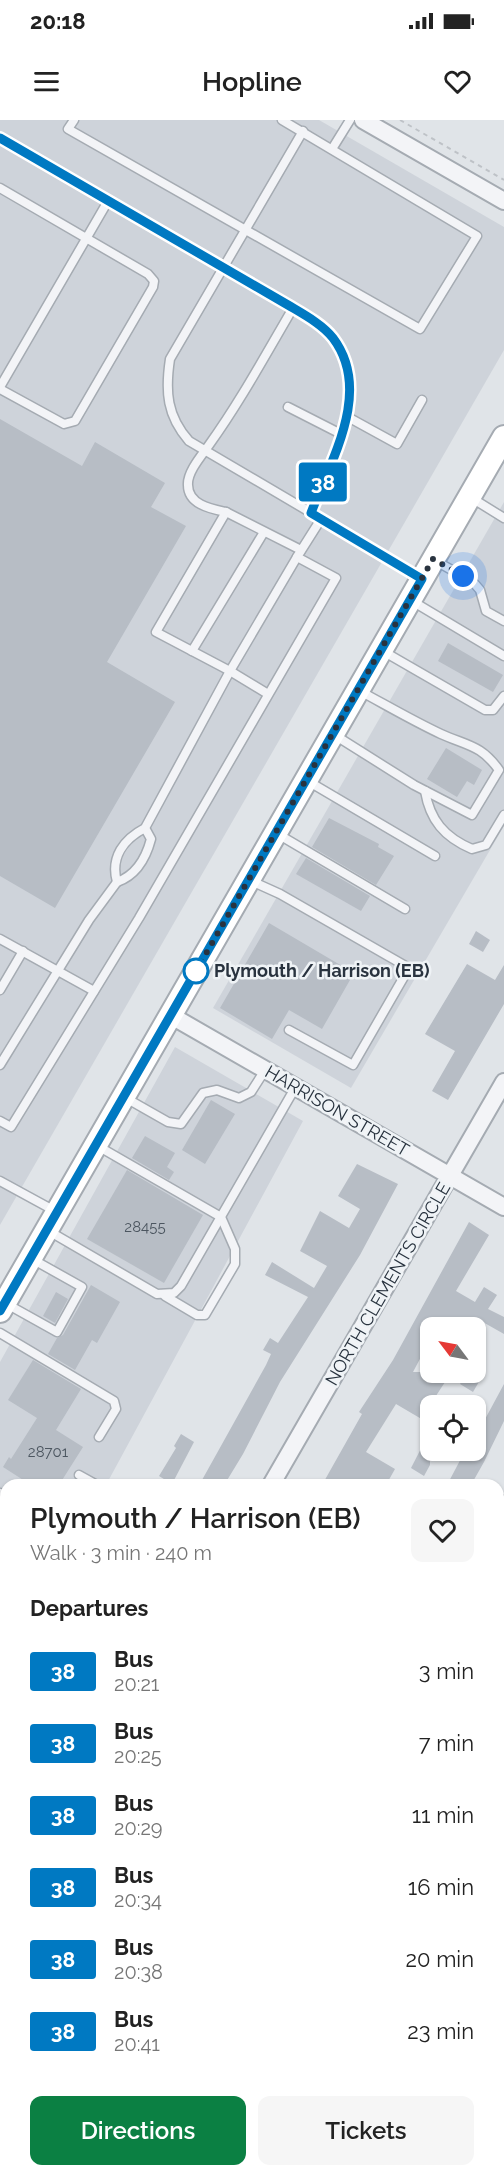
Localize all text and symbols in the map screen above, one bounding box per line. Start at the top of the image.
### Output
text: 20:18 [30,8,86,34]
icon: menu [30,65,63,98]
icon: heart [441,65,474,98]
text: Hopline [202,66,302,97]
line badge: 38 [296,462,350,502]
text: 38 [311,470,335,495]
your location [448,561,478,591]
marker: Plymouth / Harrison (EB) [183,958,209,984]
place label: Plymouth / Harrison (EB) [214,960,429,981]
street label: HARRISON STREET [261,1061,413,1160]
street label: NORTH CLEMENTS CIRCLE [321,1178,454,1389]
house number: 28455 [124,1218,166,1236]
north arrow [420,1317,486,1383]
map controls [420,1317,486,1461]
button: locate [420,1395,486,1461]
house number: 28701 [28,1443,69,1461]
button: heart [411,1499,474,1562]
text: Plymouth / Harrison (EB) [30,1502,361,1535]
text: Walk · 3 min · 240 m [30,1541,212,1565]
text: Departures [30,1595,148,1621]
text: Bus [114,1646,153,1672]
text: 3 min [419,1658,474,1684]
text: 38 [51,1659,75,1684]
text: 20:21 [114,1672,159,1696]
text: Bus [114,1718,153,1744]
text: 7 min [419,1730,474,1756]
text: 38 [51,1731,75,1756]
text: 20:25 [114,1744,162,1768]
text: Bus [114,1790,153,1816]
text: 11 min [412,1802,474,1828]
text: 38 [51,1803,75,1828]
text: 20:29 [114,1816,163,1840]
text: Bus [114,1862,153,1888]
text: 16 min [408,1874,474,1900]
text: 38 [51,1875,75,1900]
text: 20:34 [114,1888,162,1912]
text: Bus [114,1934,153,1960]
text: 20 min [406,1946,474,1972]
text: 38 [51,1947,75,1972]
text: 20:38 [114,1960,163,1984]
text: Bus [114,2006,153,2032]
text: 23 min [407,2018,474,2044]
text: 38 [51,2019,75,2044]
text: 20:41 [114,2032,160,2056]
button: Directions [30,2096,246,2165]
button: Tickets [258,2096,474,2165]

